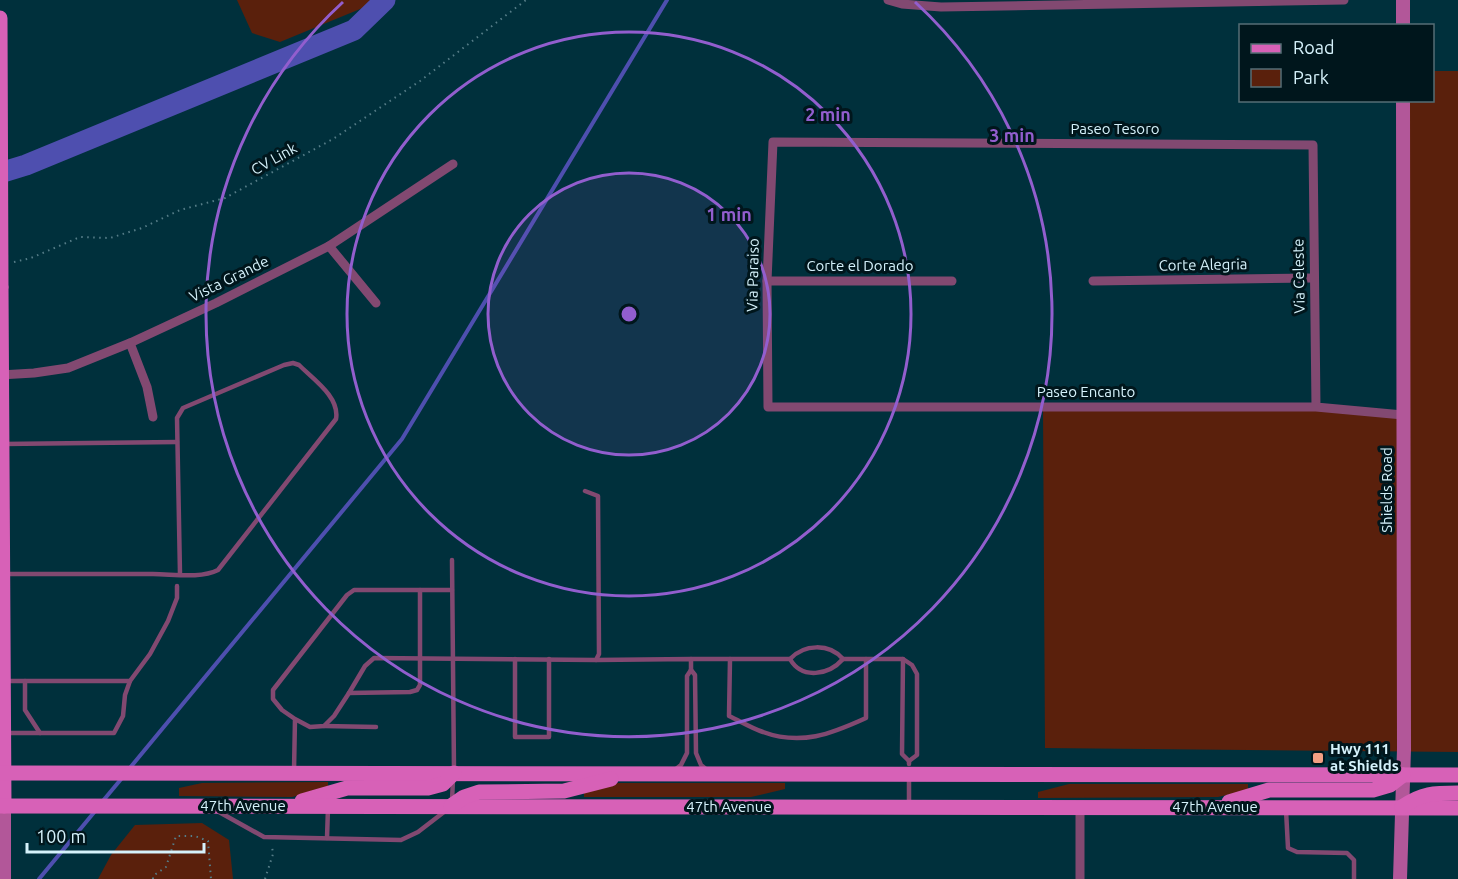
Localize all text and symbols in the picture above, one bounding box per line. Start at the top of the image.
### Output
legend [1239,24,1434,102]
text: Road [1293,37,1335,57]
text: Park [1293,67,1329,87]
text: 2 min [805,104,851,124]
street label: Paseo Tesoro [1070,120,1160,137]
text: 3 min [989,125,1035,145]
street label: CV Link [248,139,300,178]
text: 1 min [706,204,752,224]
street label: Via Paraiso [743,238,762,312]
street label: Via Celeste [1289,238,1308,314]
street label: Vista Grande [186,252,271,305]
street label: Corte Alegria [1158,255,1248,274]
street label: Corte el Dorado [806,257,914,274]
centre of rings [619,304,639,324]
street label: Paseo Encanto [1037,383,1135,400]
street label: Shields Road [1378,447,1395,533]
place label: Hwy 111 at Shields [1330,740,1399,774]
marker: Hwy 111 at Shields [1311,751,1325,765]
street label: 47th Avenue [200,797,286,814]
street label: 47th Avenue [686,798,772,815]
street label: 47th Avenue [1172,798,1258,815]
scale bar [27,816,204,854]
text: 100 m [36,826,86,846]

